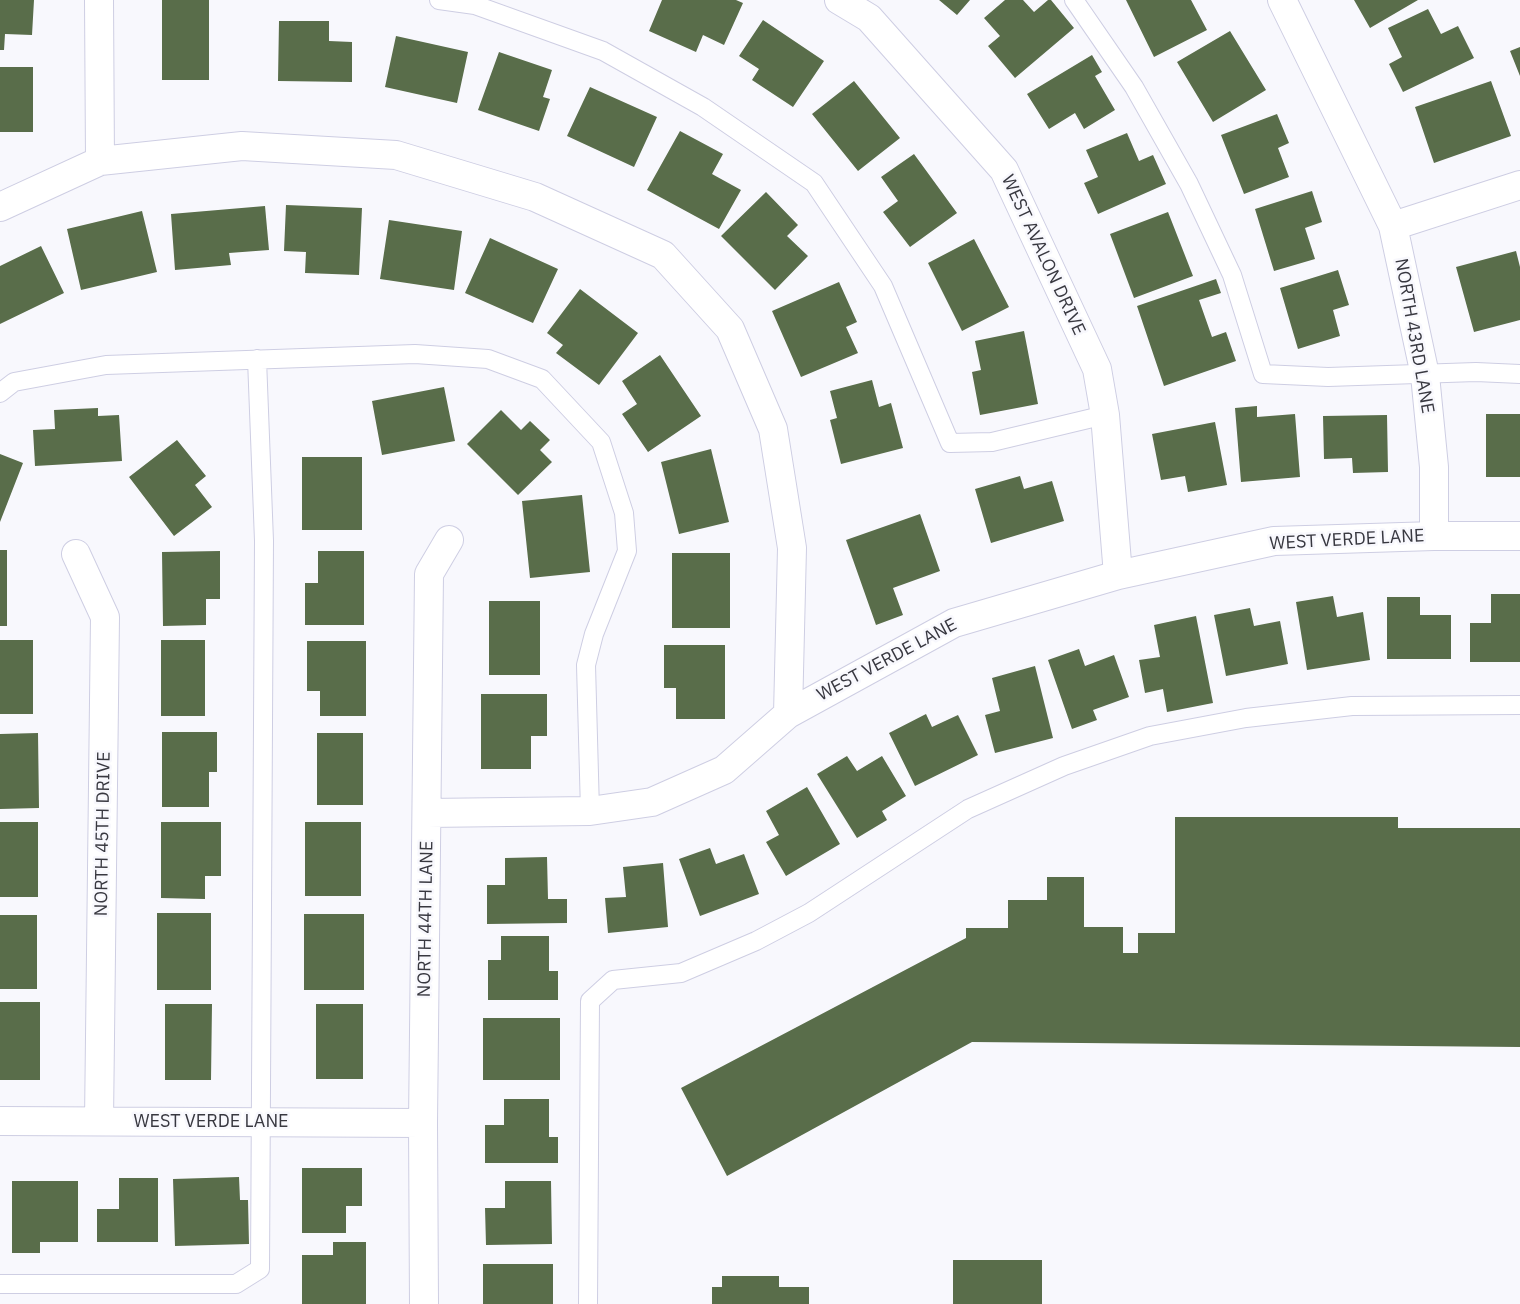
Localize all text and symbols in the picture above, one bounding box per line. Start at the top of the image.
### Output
street label: WEST AVALON DRIVE [996,171,1090,339]
street label: NORTH 43RD LANE [1390,257,1438,415]
street label: WEST VERDE LANE [1269,525,1425,555]
street label: WEST VERDE LANE [813,614,961,706]
street label: NORTH 45TH DRIVE [91,751,115,917]
street label: NORTH 44TH LANE [414,840,438,998]
street label: WEST VERDE LANE [133,1111,289,1133]

